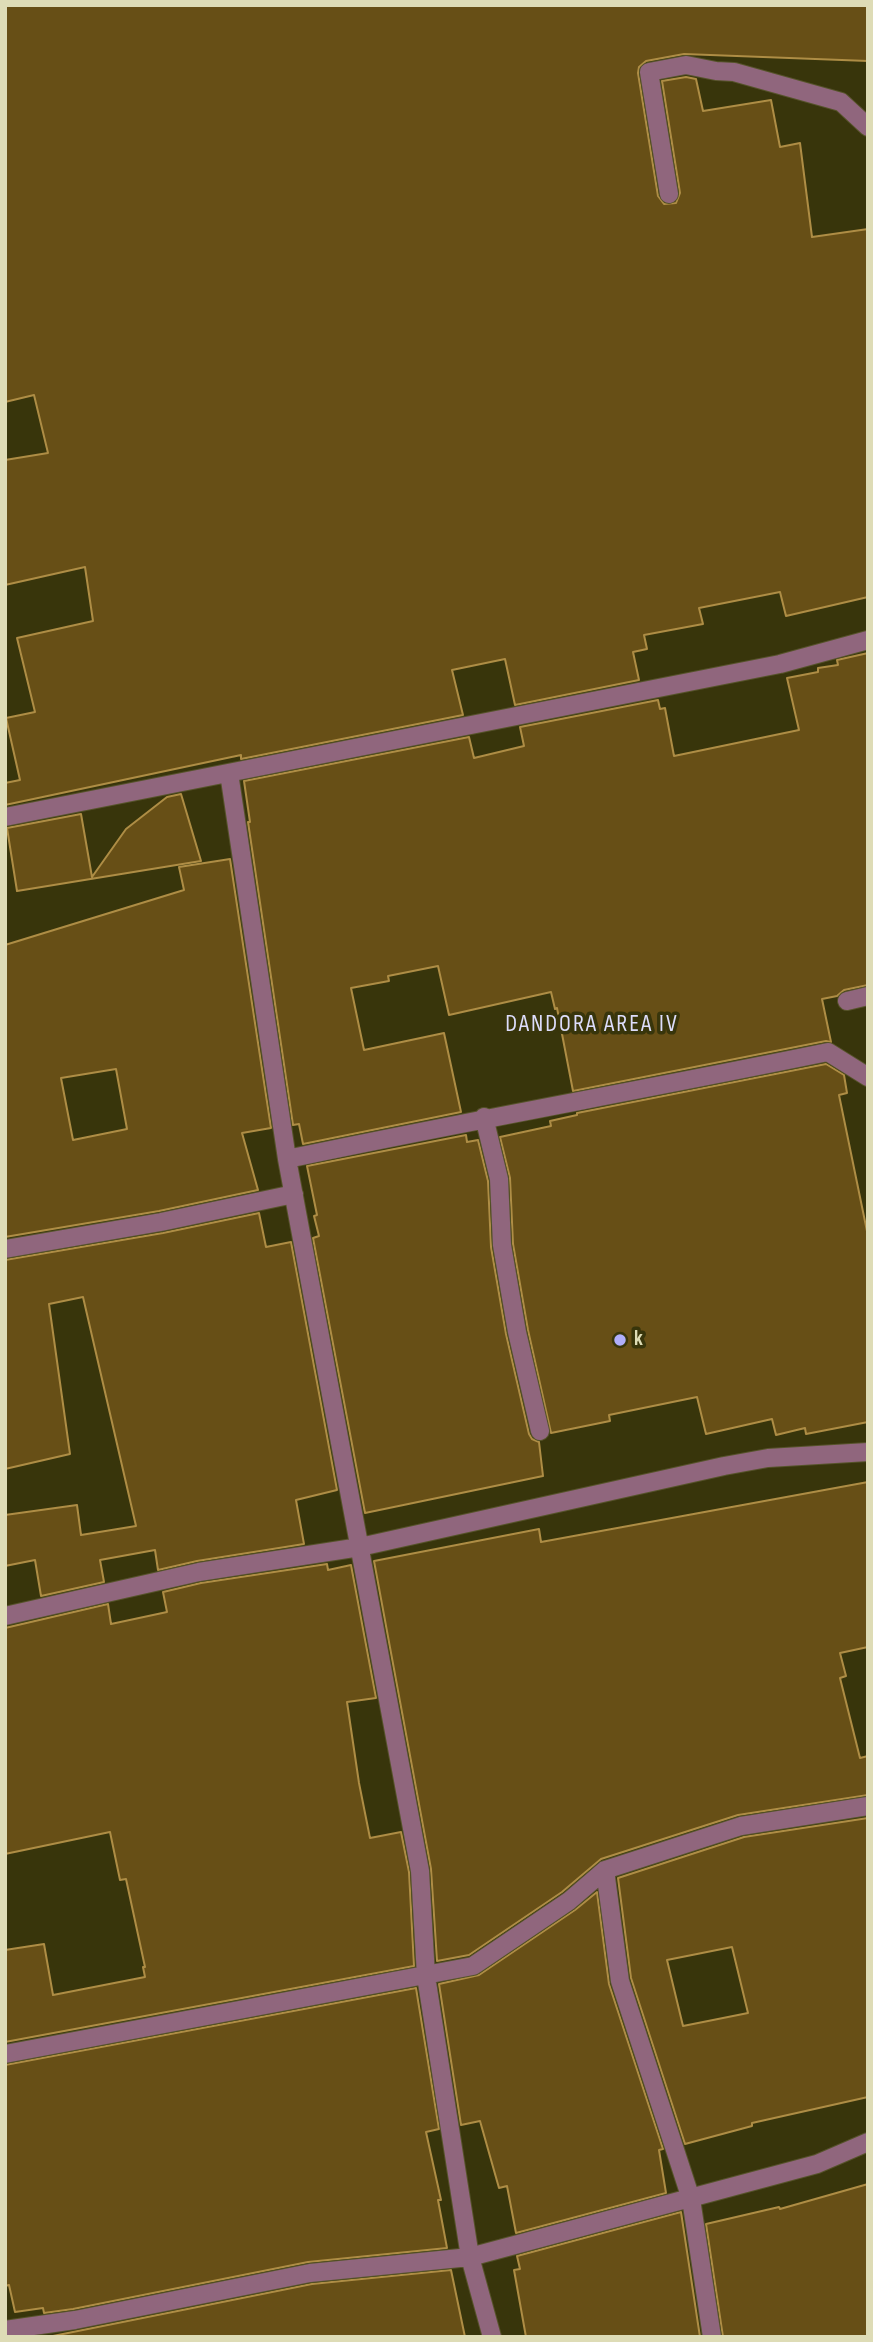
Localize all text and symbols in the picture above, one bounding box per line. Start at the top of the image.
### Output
district label: DANDORA AREA IV [507,1011,677,1039]
place label: k [634,1327,643,1353]
marker: k [612,1332,628,1348]

